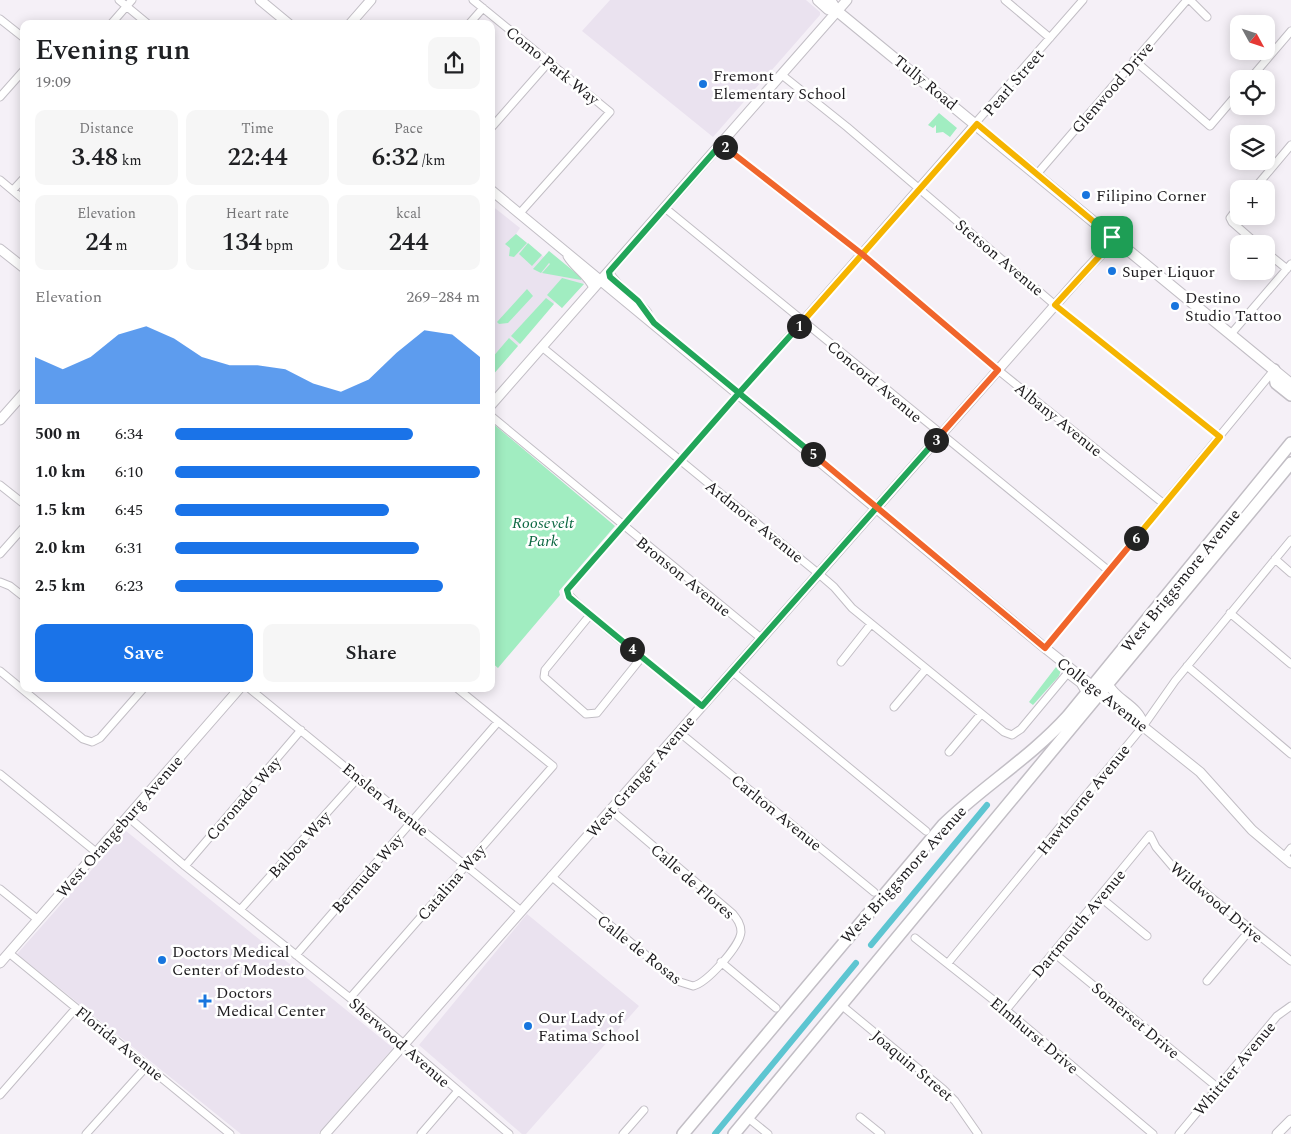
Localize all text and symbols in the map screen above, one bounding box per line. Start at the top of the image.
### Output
north arrow [1230,15,1275,60]
map controls [1230,15,1275,280]
street label: Como Park Way [500,20,605,112]
text: Evening run [35,29,190,72]
street label: Glenwood Drive [1066,36,1160,139]
button: share [428,37,480,89]
street label: Pearl Street [978,43,1050,122]
street label: Tully Road [888,49,963,116]
place label: Fremont Elementary School [713,64,846,106]
text: 19:09 [35,70,71,94]
button: locate [1230,70,1275,115]
marker: Fremont Elementary School [697,78,709,90]
text: Distance [79,118,134,139]
text: Time [241,118,274,139]
text: Pace [394,118,423,139]
button: layers [1230,125,1275,170]
pin: 2 [712,134,738,160]
text: 2 [722,137,729,158]
text: 3.48 [71,139,118,177]
text: 22:44 [227,139,288,177]
text: 6:32 [372,139,418,177]
text: km [118,150,142,171]
text: /km [418,150,445,171]
button: + [1230,180,1275,225]
place label: Filipino Corner [1096,184,1206,208]
marker: Filipino Corner [1080,189,1092,201]
text: Elevation [77,203,136,224]
text: Heart rate [226,203,289,224]
text: kcal [396,203,421,224]
street label: Stetson Avenue [950,213,1049,302]
pin [1091,216,1133,258]
icon: arrive [1098,223,1126,251]
text: 24 [85,224,112,262]
text: 134 [222,224,262,262]
text: 244 [388,224,429,262]
text: m [112,235,128,256]
text: bpm [262,235,293,256]
button: − [1230,235,1275,280]
place label: Super Liquor [1122,260,1215,284]
marker: Super Liquor [1106,265,1118,277]
text: Elevation [35,285,102,309]
text: 269–284 m [406,285,480,309]
place label: Destino Studio Tattoo [1185,286,1282,328]
marker: Destino Studio Tattoo [1169,300,1181,312]
pin: 1 [786,314,812,338]
text: 1 [796,316,803,337]
street label: Concord Avenue [821,335,927,429]
street label: Albany Avenue [1009,377,1108,463]
text: 500 m [35,422,80,446]
text: 6:34 [115,422,143,446]
pin: 3 [924,428,948,452]
text: 3 [933,430,940,451]
pin: 5 [800,442,826,466]
text: 5 [810,444,817,465]
text: 1.0 km [35,460,85,484]
text: 6:10 [115,460,143,484]
street label: Ardmore Avenue [700,475,809,569]
text: 1.5 km [35,498,85,522]
text: 6:45 [115,498,143,522]
street label: West Briggsmore Avenue [1115,504,1246,658]
park label: Roosevelt Park [512,511,575,553]
pin: 6 [1124,526,1148,550]
text: 6 [1133,528,1140,549]
street label: Bronson Avenue [631,531,736,623]
text: 2.0 km [35,536,85,560]
text: 6:31 [115,536,143,560]
text: 2.5 km [35,574,85,598]
text: 6:23 [115,574,143,598]
button: Save [35,624,253,682]
button: Share [263,624,480,682]
pin: 4 [620,636,644,662]
text: 4 [629,639,636,660]
street label: College Avenue [1051,651,1153,738]
street label: West Granger Avenue [581,710,701,843]
street label: Hawthorne Avenue [1031,739,1136,860]
street label: West Orangeburg Avenue [51,750,189,903]
street label: Coronado Way [200,750,288,846]
street label: Enslen Avenue [337,757,434,842]
street label: Carlton Avenue [726,769,827,857]
street label: West Briggsmore Avenue [835,800,972,949]
street label: Balboa Way [263,805,337,884]
street label: Bermuda Way [326,827,410,919]
street label: Catalina Way [412,838,493,926]
street label: Calle de Flores [645,838,740,925]
street label: Wildwood Drive [1164,856,1268,949]
street label: Dartmouth Avenue [1026,864,1132,983]
street label: Calle de Rosas [592,909,687,991]
place label: Doctors Medical Center of Modesto [172,940,304,982]
marker: Doctors Medical Center of Modesto [156,954,168,966]
street label: Somerset Drive [1086,977,1185,1065]
place label: Doctors Medical Center [216,981,326,1023]
street label: Elmhurst Drive [985,991,1084,1080]
street label: Sherwood Avenue [343,992,455,1094]
marker: Doctors Medical Center [198,994,212,1008]
street label: Florida Avenue [70,1001,169,1087]
place label: Our Lady of Fatima School [538,1006,639,1048]
street label: Whittier Avenue [1188,1016,1282,1121]
marker: Our Lady of Fatima School [522,1020,534,1032]
street label: Joaquin Street [866,1024,959,1108]

